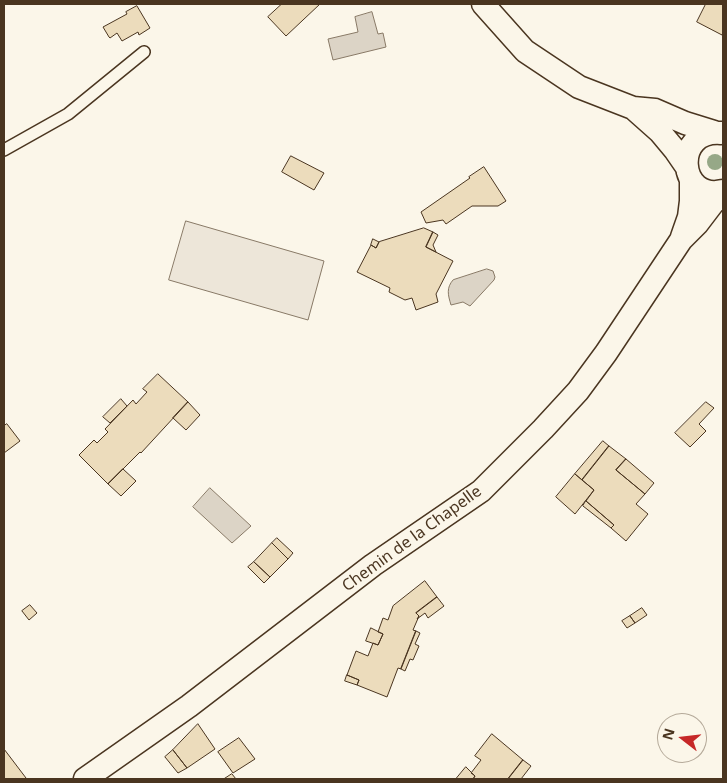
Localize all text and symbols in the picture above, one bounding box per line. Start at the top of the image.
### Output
street label: Chemin de la Chapelle [339,482,485,596]
north arrow [657,713,707,763]
text: N [657,726,679,742]

